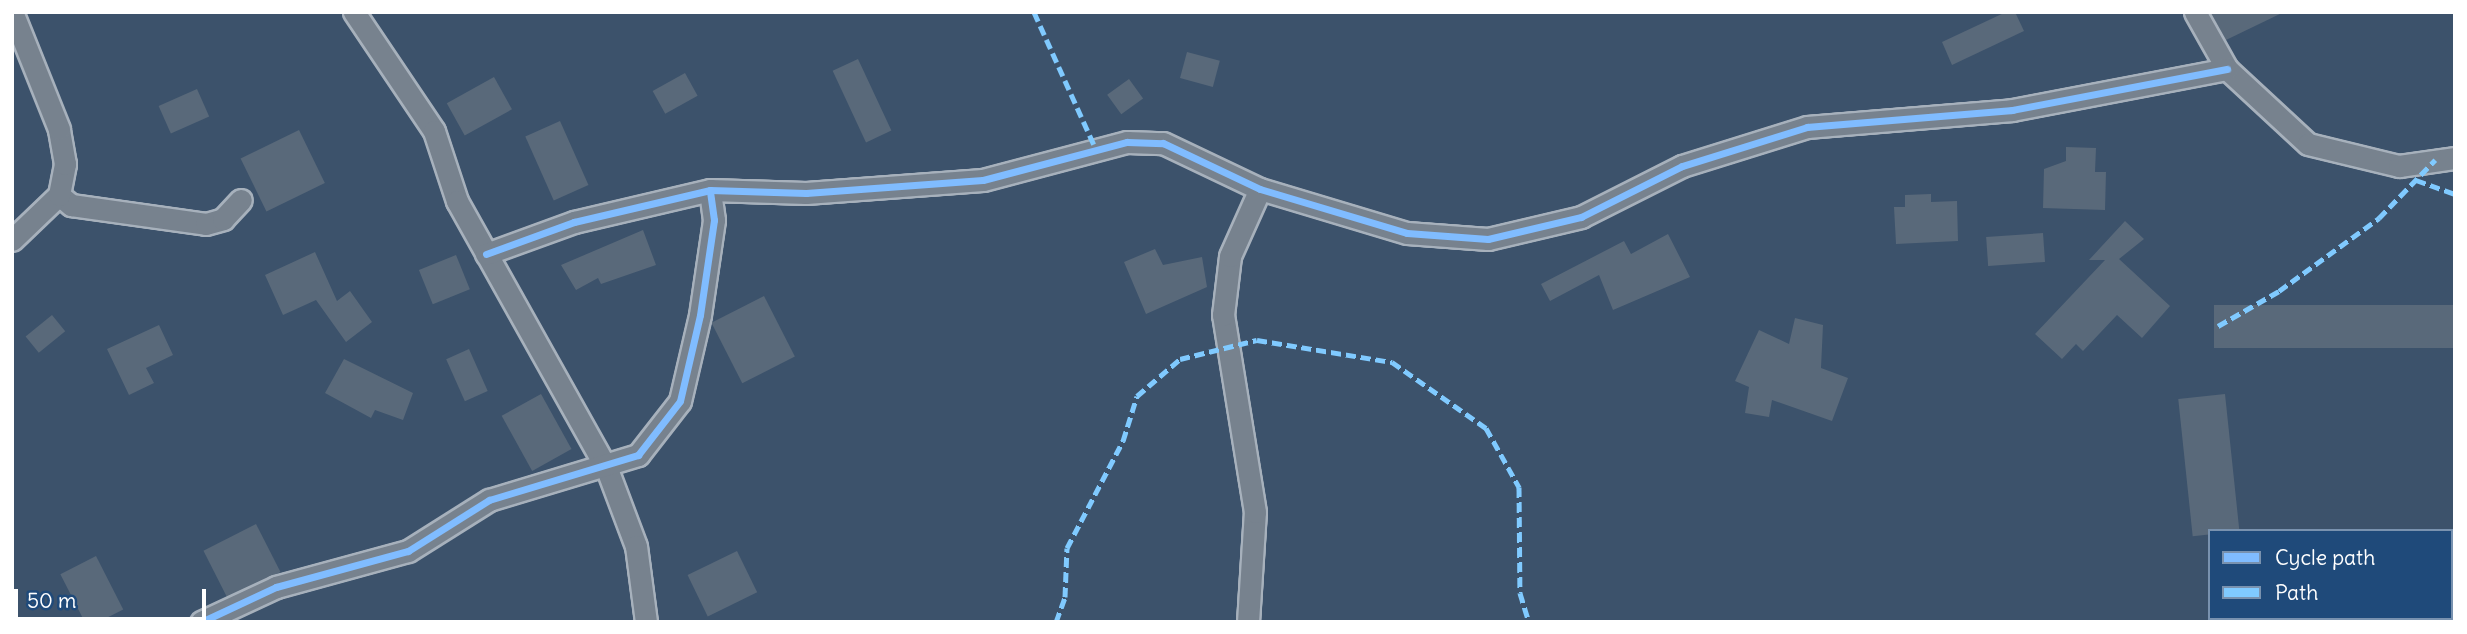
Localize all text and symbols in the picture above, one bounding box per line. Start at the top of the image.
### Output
legend [2208,529,2453,620]
text: Cycle path [2275,544,2375,571]
scale bar [18,574,210,618]
text: Path [2275,579,2318,606]
text: 50 m [27,587,76,614]

